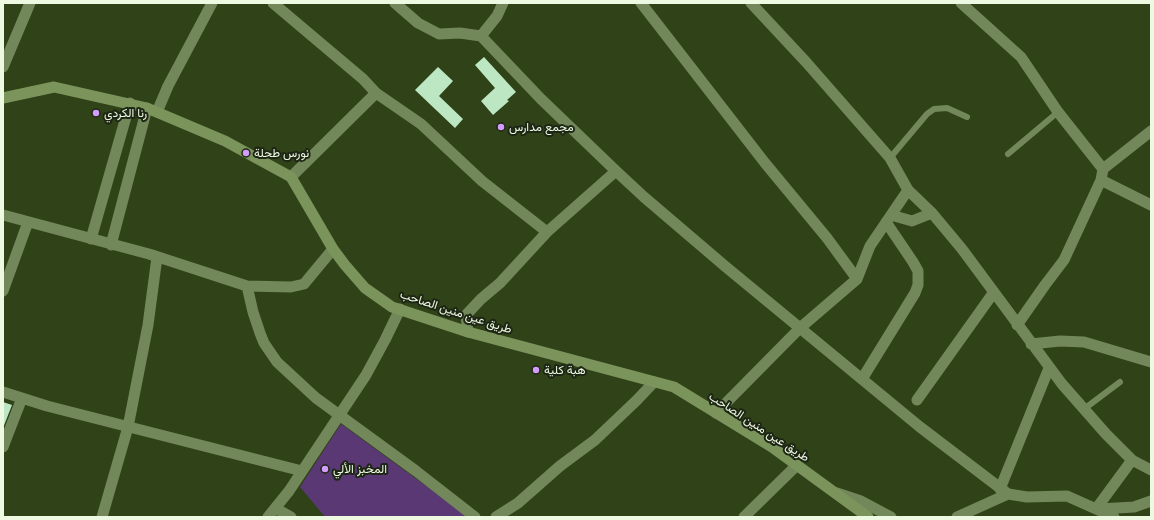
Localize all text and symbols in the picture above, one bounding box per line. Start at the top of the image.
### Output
place label: رنا الكردي [104,106,147,120]
marker: رنا الكردي [91,108,101,118]
place label: مجمع مدارس [509,120,574,134]
marker: مجمع مدارس [496,122,506,132]
place label: نورس طحلة [254,146,309,160]
marker: نورس طحلة [241,148,251,158]
street label: طريق عين منين الصاحب [398,287,514,337]
place label: هبة كلية [544,363,585,377]
marker: هبة كلية [531,365,541,375]
street label: طريق عين منين الصاحب [706,389,812,465]
place label: المخبز الألي [333,462,387,476]
marker: المخبز الألي [320,464,330,474]

